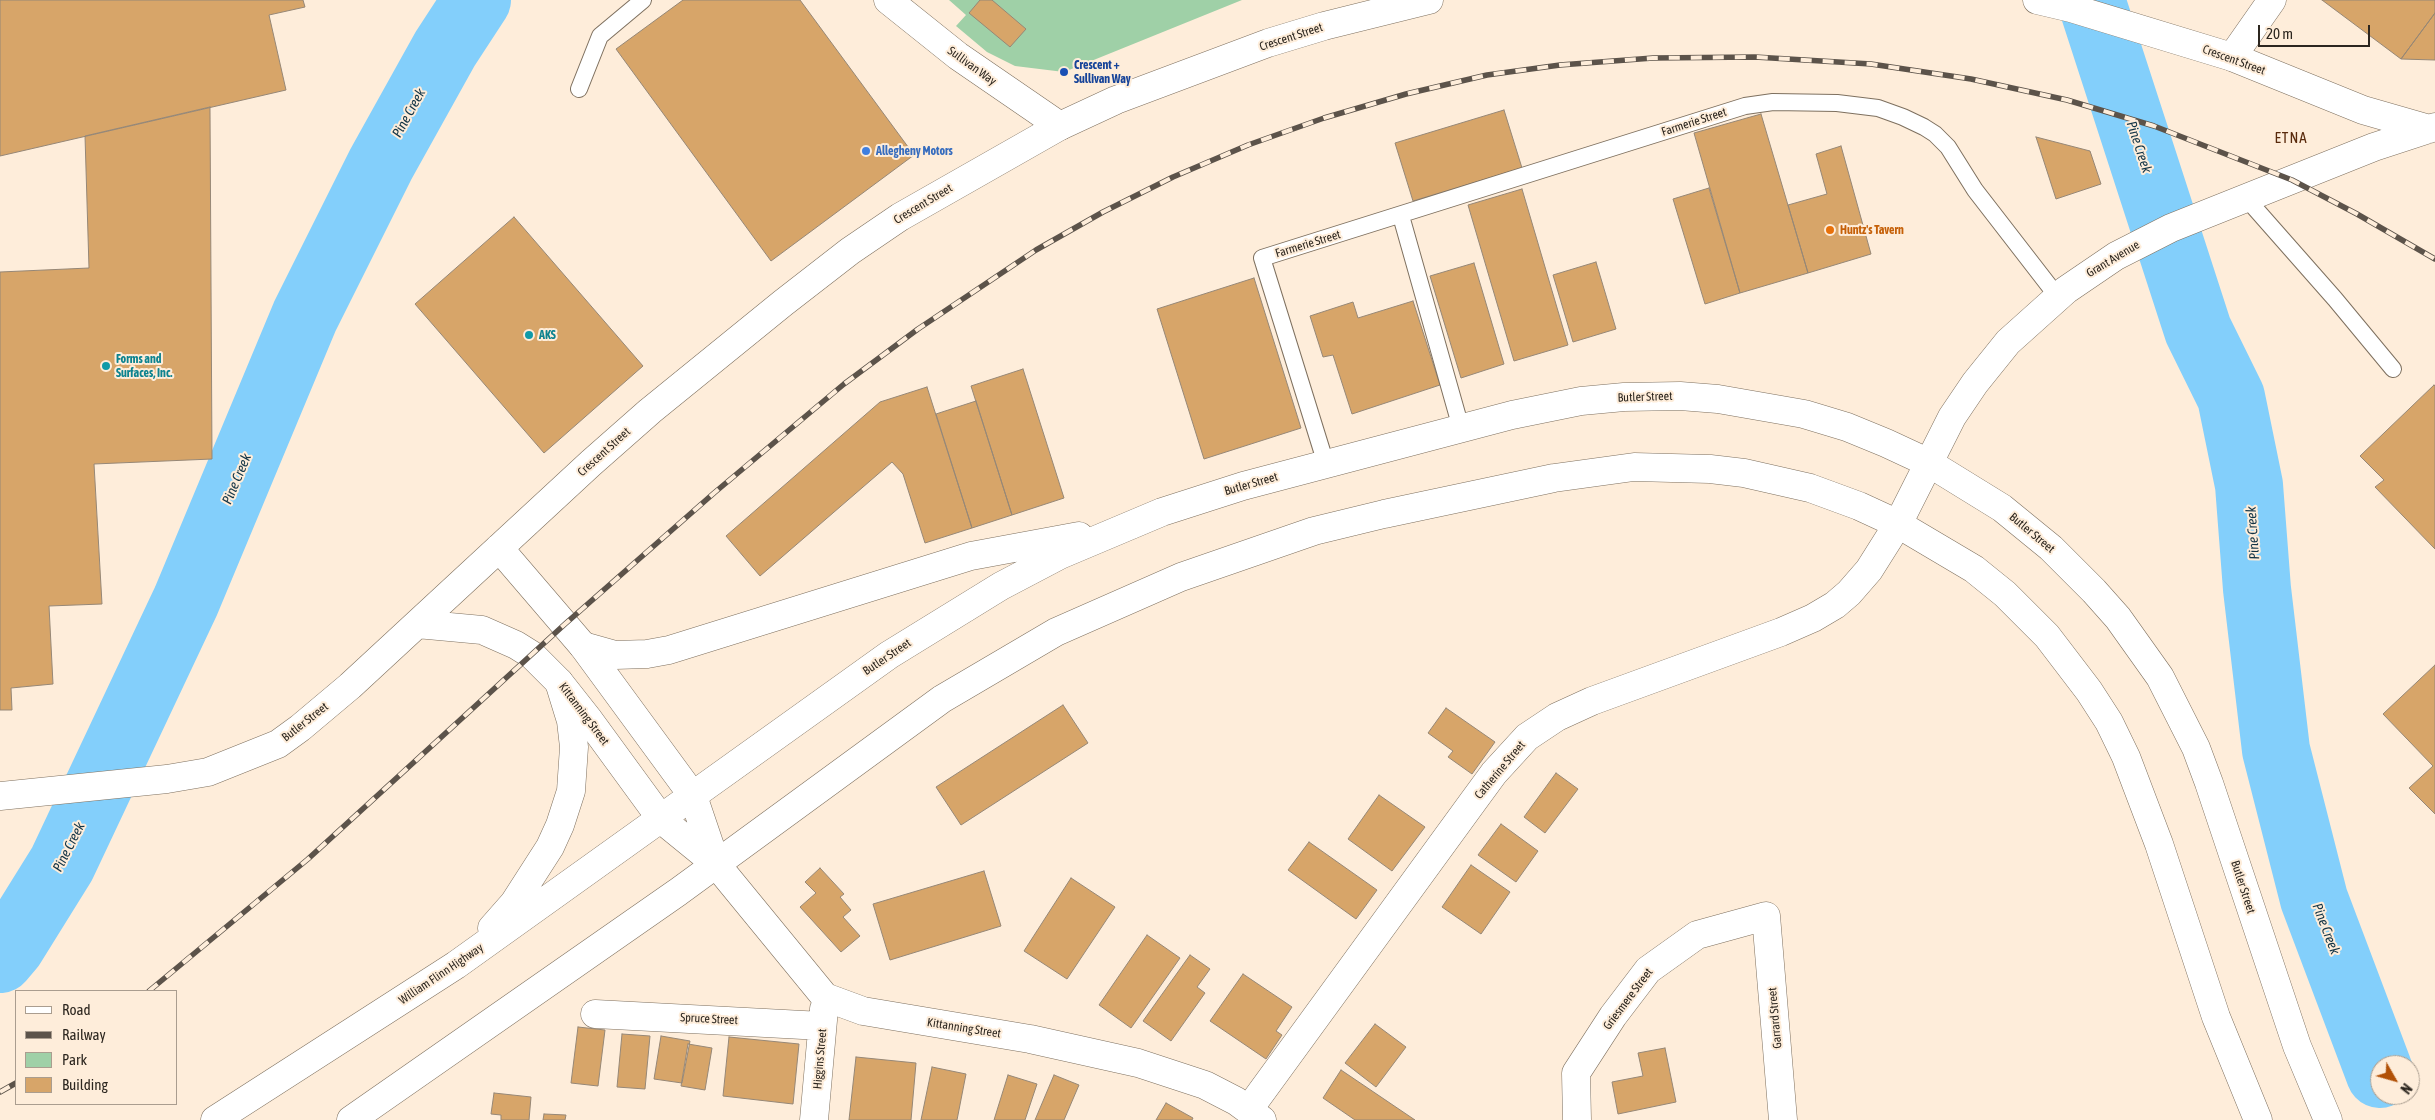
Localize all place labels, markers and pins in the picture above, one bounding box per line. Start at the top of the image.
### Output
place label: Crescent + Sullivan Way [1074,58,1131,86]
marker: Crescent + Sullivan Way [1058,66,1070,78]
place label: Allegheny Motors [876,144,953,158]
marker: Allegheny Motors [860,145,872,157]
place label: Huntz's Tavern [1840,223,1904,237]
marker: Huntz's Tavern [1824,224,1836,236]
place label: AKS [539,328,556,342]
marker: AKS [523,329,535,341]
place label: Forms and Surfaces, Inc. [116,352,173,380]
marker: Forms and Surfaces, Inc. [100,360,112,372]

